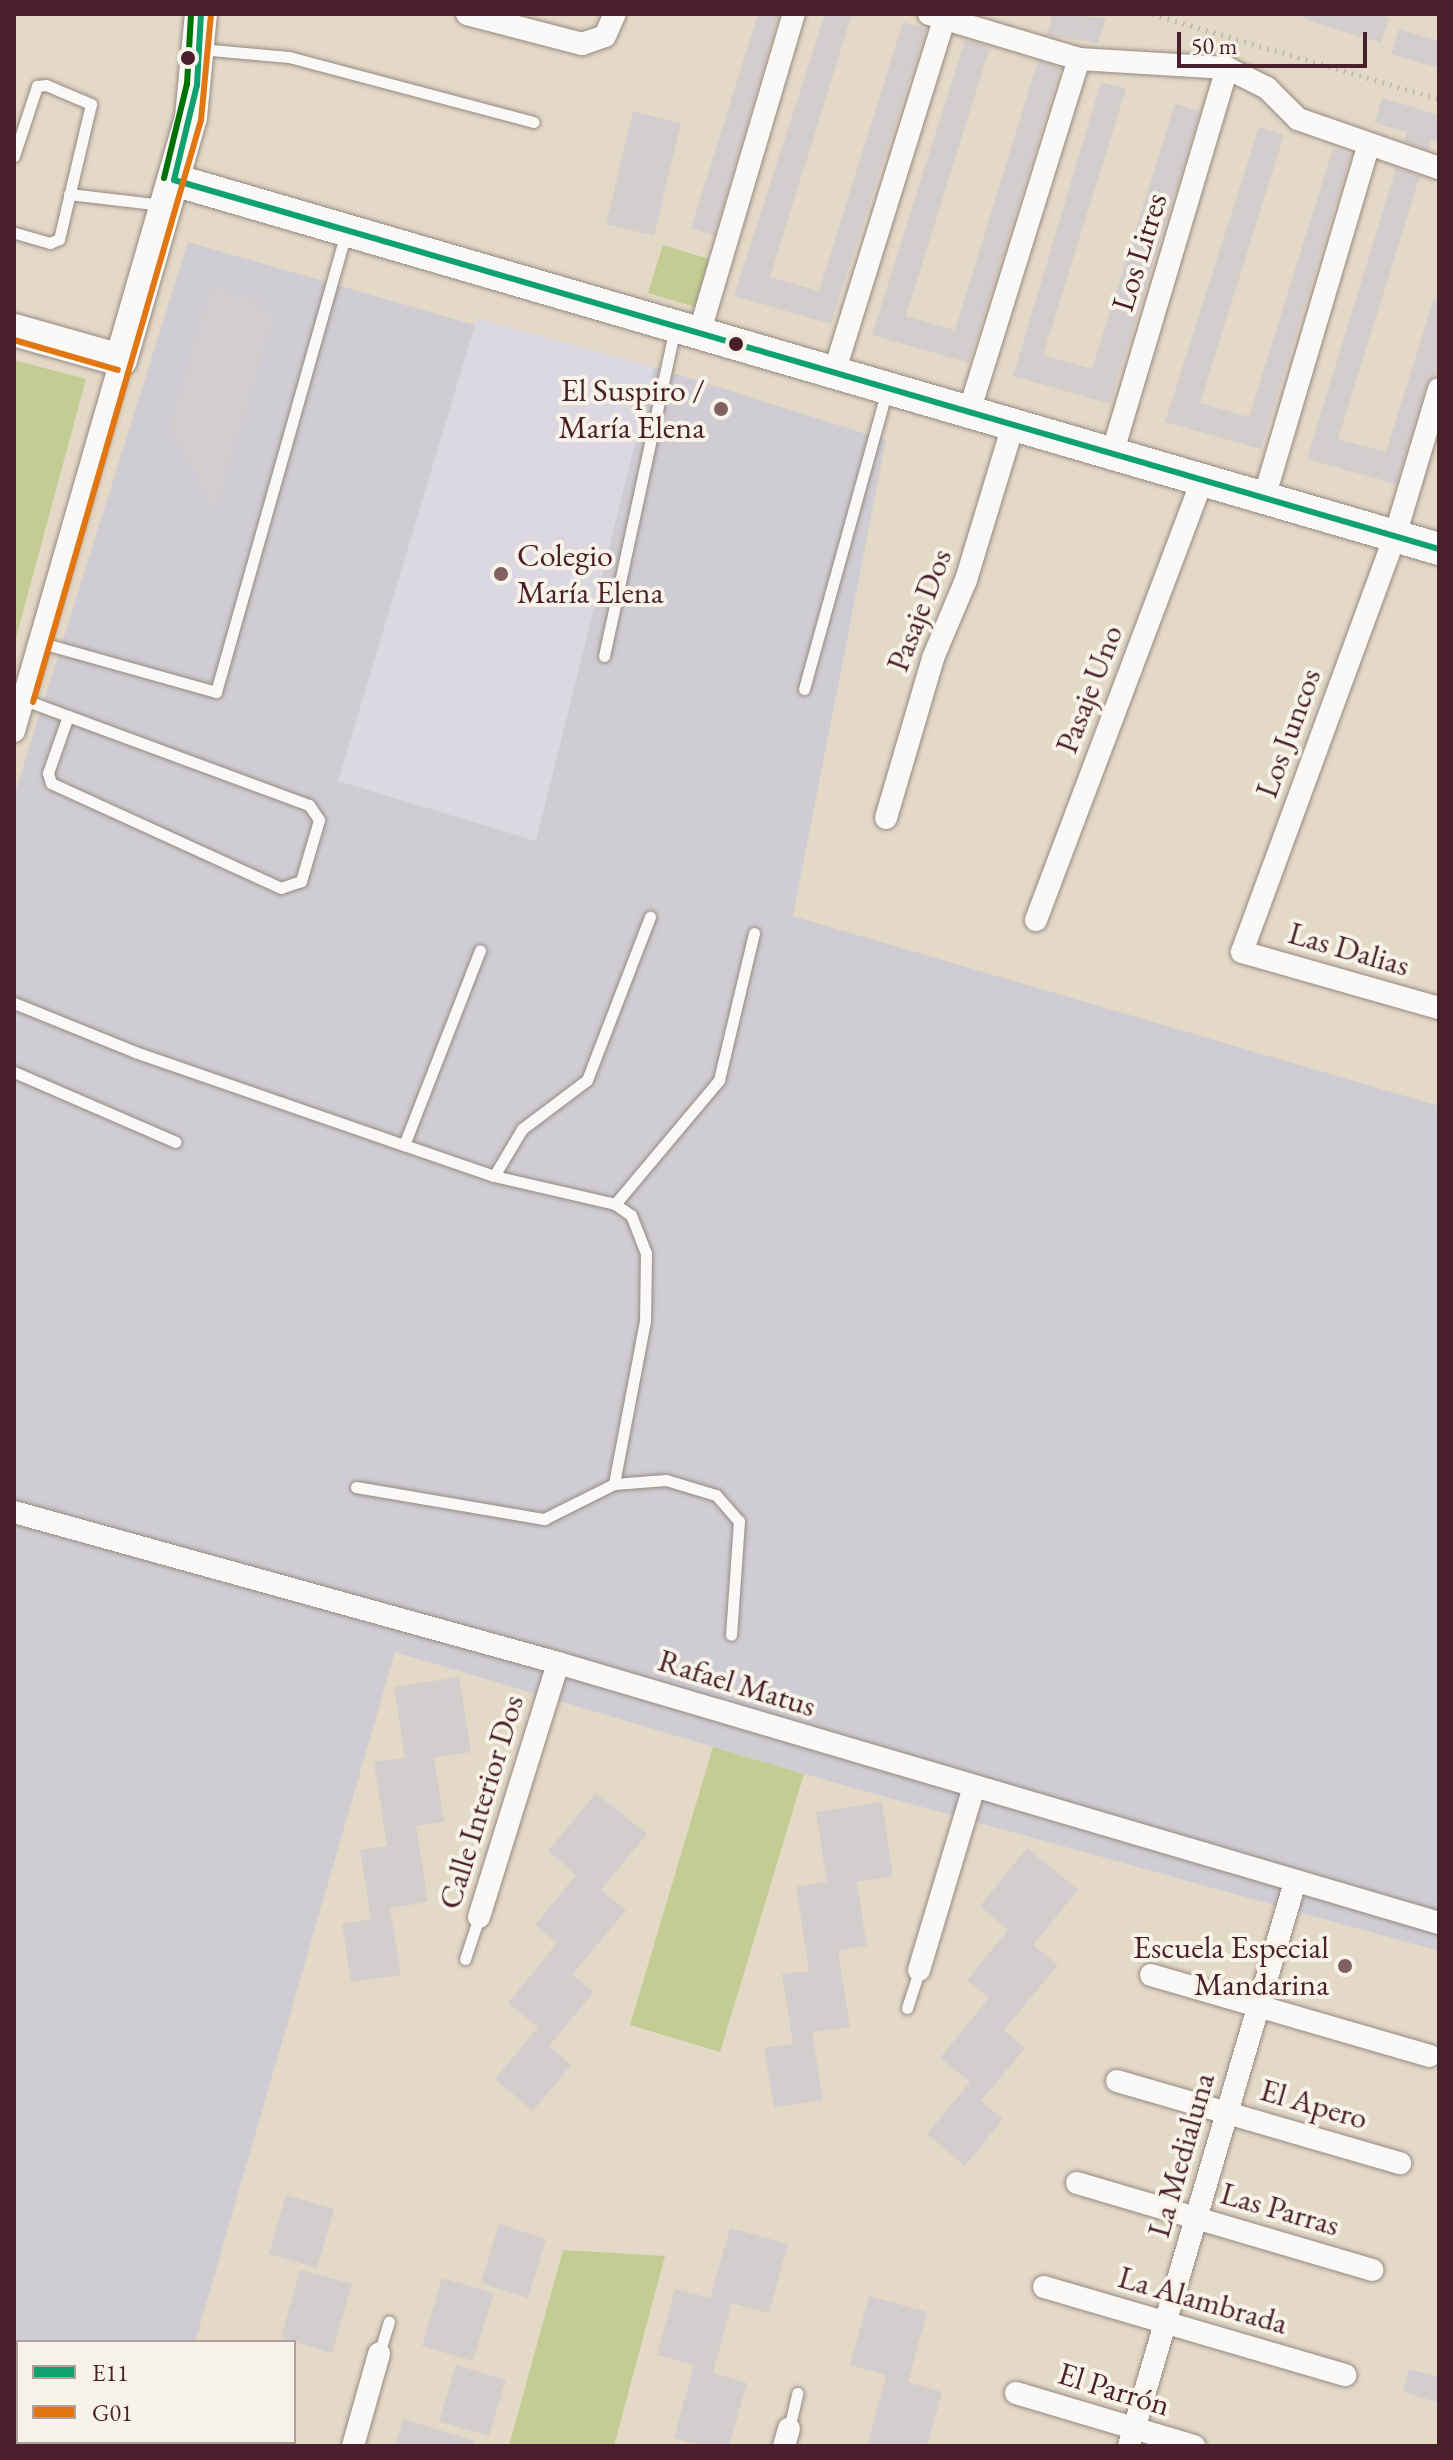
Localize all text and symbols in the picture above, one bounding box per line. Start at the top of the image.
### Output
scale bar [1181,16,1371,66]
text: 50 m [1191,30,1238,61]
unlabelled marker [180,50,196,66]
street label: Los Litres [1103,188,1175,316]
unlabelled marker [728,336,744,352]
place label: El Suspiro / María Elena [558,372,705,447]
marker: El Suspiro / María Elena [712,400,730,418]
place label: Colegio María Elena [517,537,664,612]
street label: Pasaje Dos [878,543,960,677]
marker: Colegio María Elena [492,565,510,583]
street label: Pasaje Uno [1047,620,1131,758]
street label: Los Juncos [1247,663,1329,803]
street label: Las Dalias [1284,913,1414,985]
street label: Rafael Matus [654,1641,820,1725]
street label: Calle Interior Dos [430,1690,532,1914]
place label: Escuela Especial Mandarina [1133,1929,1329,2004]
marker: Escuela Especial Mandarina [1336,1957,1354,1975]
street label: La Medialuna [1139,2068,1223,2242]
street label: El Apero [1256,2070,1372,2138]
street label: Las Parras [1216,2174,1344,2244]
street label: La Alambrada [1114,2258,1292,2342]
legend [16,2340,296,2444]
street label: El Parrón [1053,2354,1175,2424]
text: E11 [92,2357,129,2388]
text: G01 [92,2397,133,2428]

